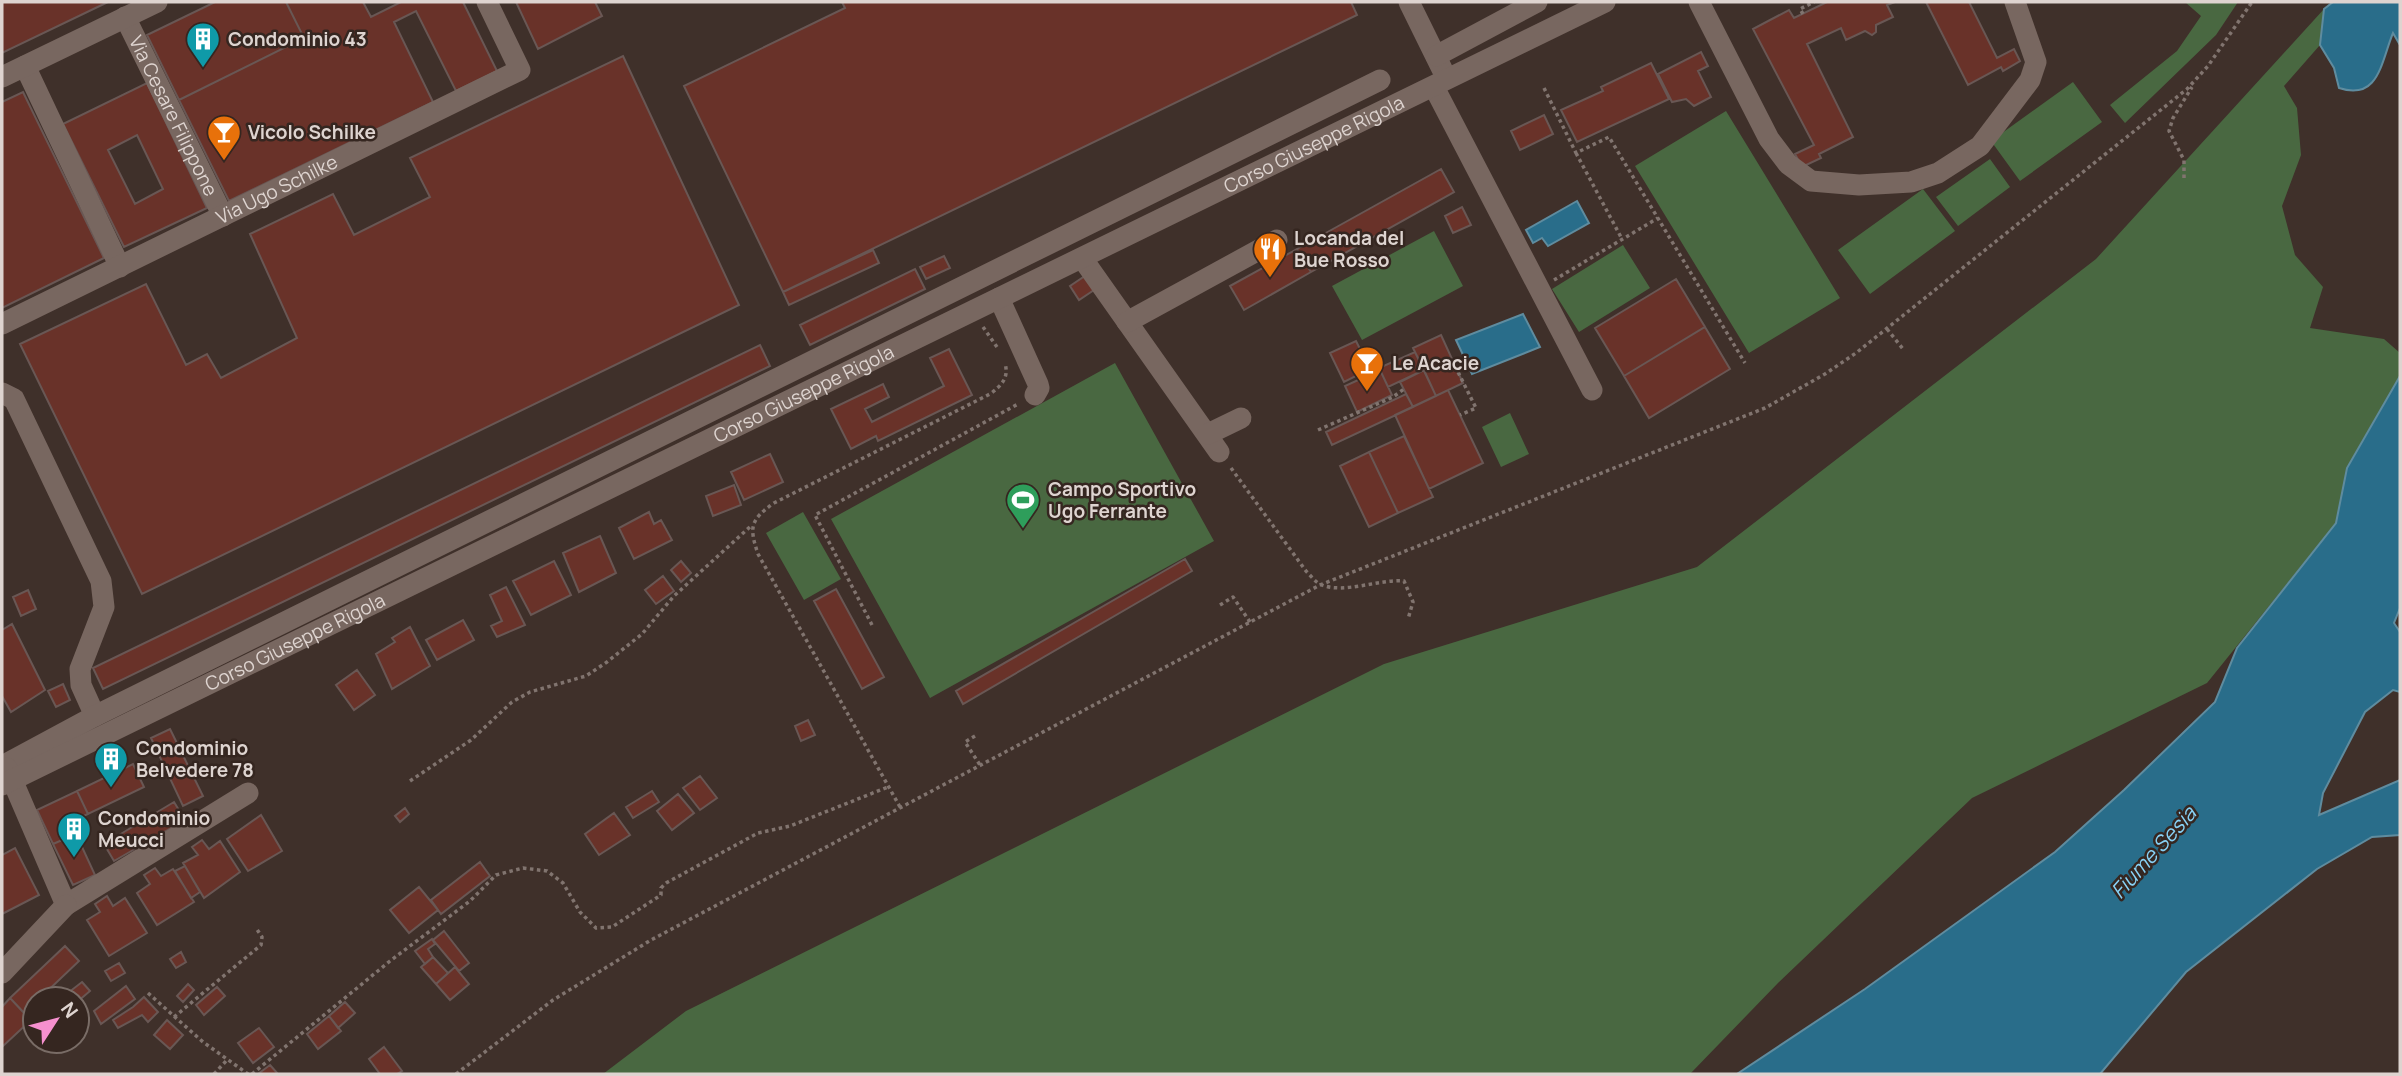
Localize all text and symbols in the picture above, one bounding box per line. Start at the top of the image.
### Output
building icon: Condominio 43 [184,20,222,69]
place label: Condominio 43 [228,26,367,52]
street label: Via Cesare Filippone [123,31,224,200]
street label: Corso Giuseppe Rigola [1219,89,1408,199]
bar icon: Vicolo Schilke [205,113,243,162]
place label: Vicolo Schilke [248,119,376,145]
street label: Via Ugo Schilke [212,148,342,230]
place label: Locanda del Bue Rosso [1294,225,1404,273]
restaurant icon: Locanda del Bue Rosso [1251,230,1289,279]
street label: Corso Giuseppe Rigola [709,338,898,449]
bar icon: Le Acacie [1348,344,1386,393]
place label: Le Acacie [1392,350,1479,376]
place label: Campo Sportivo Ugo Ferrante [1048,476,1196,524]
sports icon: Campo Sportivo Ugo Ferrante [1004,481,1042,530]
street label: Corso Giuseppe Rigola [200,587,389,697]
place label: Condominio Belvedere 78 [136,735,254,783]
building icon: Condominio Belvedere 78 [92,740,130,789]
water label: Fiume Sesia [2104,799,2203,904]
place label: Condominio Meucci [98,805,210,853]
building icon: Condominio Meucci [55,810,93,859]
north arrow [21,985,91,1055]
text: N [55,997,84,1023]

